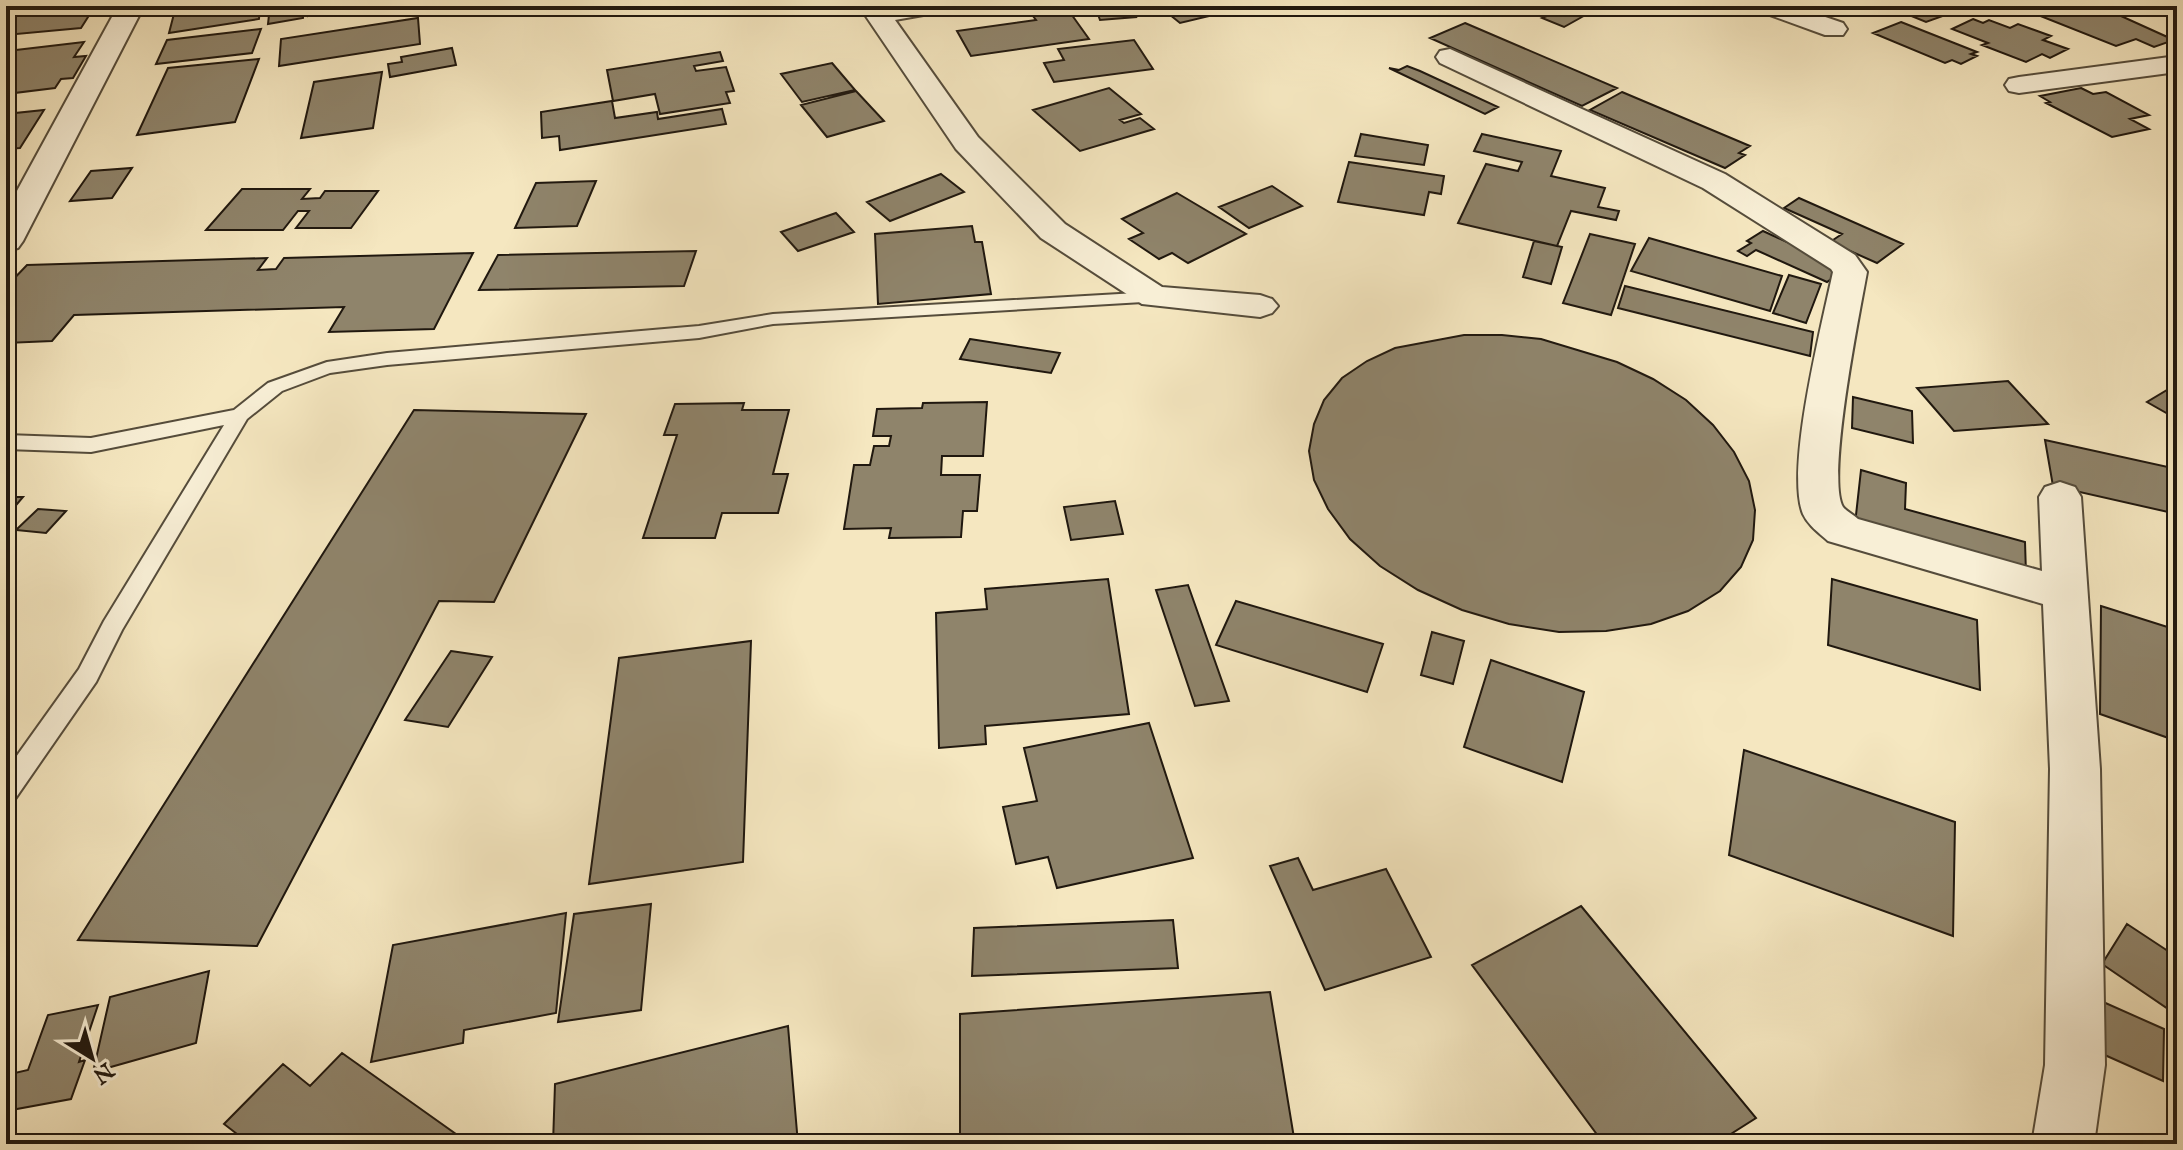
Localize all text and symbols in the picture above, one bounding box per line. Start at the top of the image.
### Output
north arrow [52,1018,132,1098]
text: N [87,1055,120,1089]

